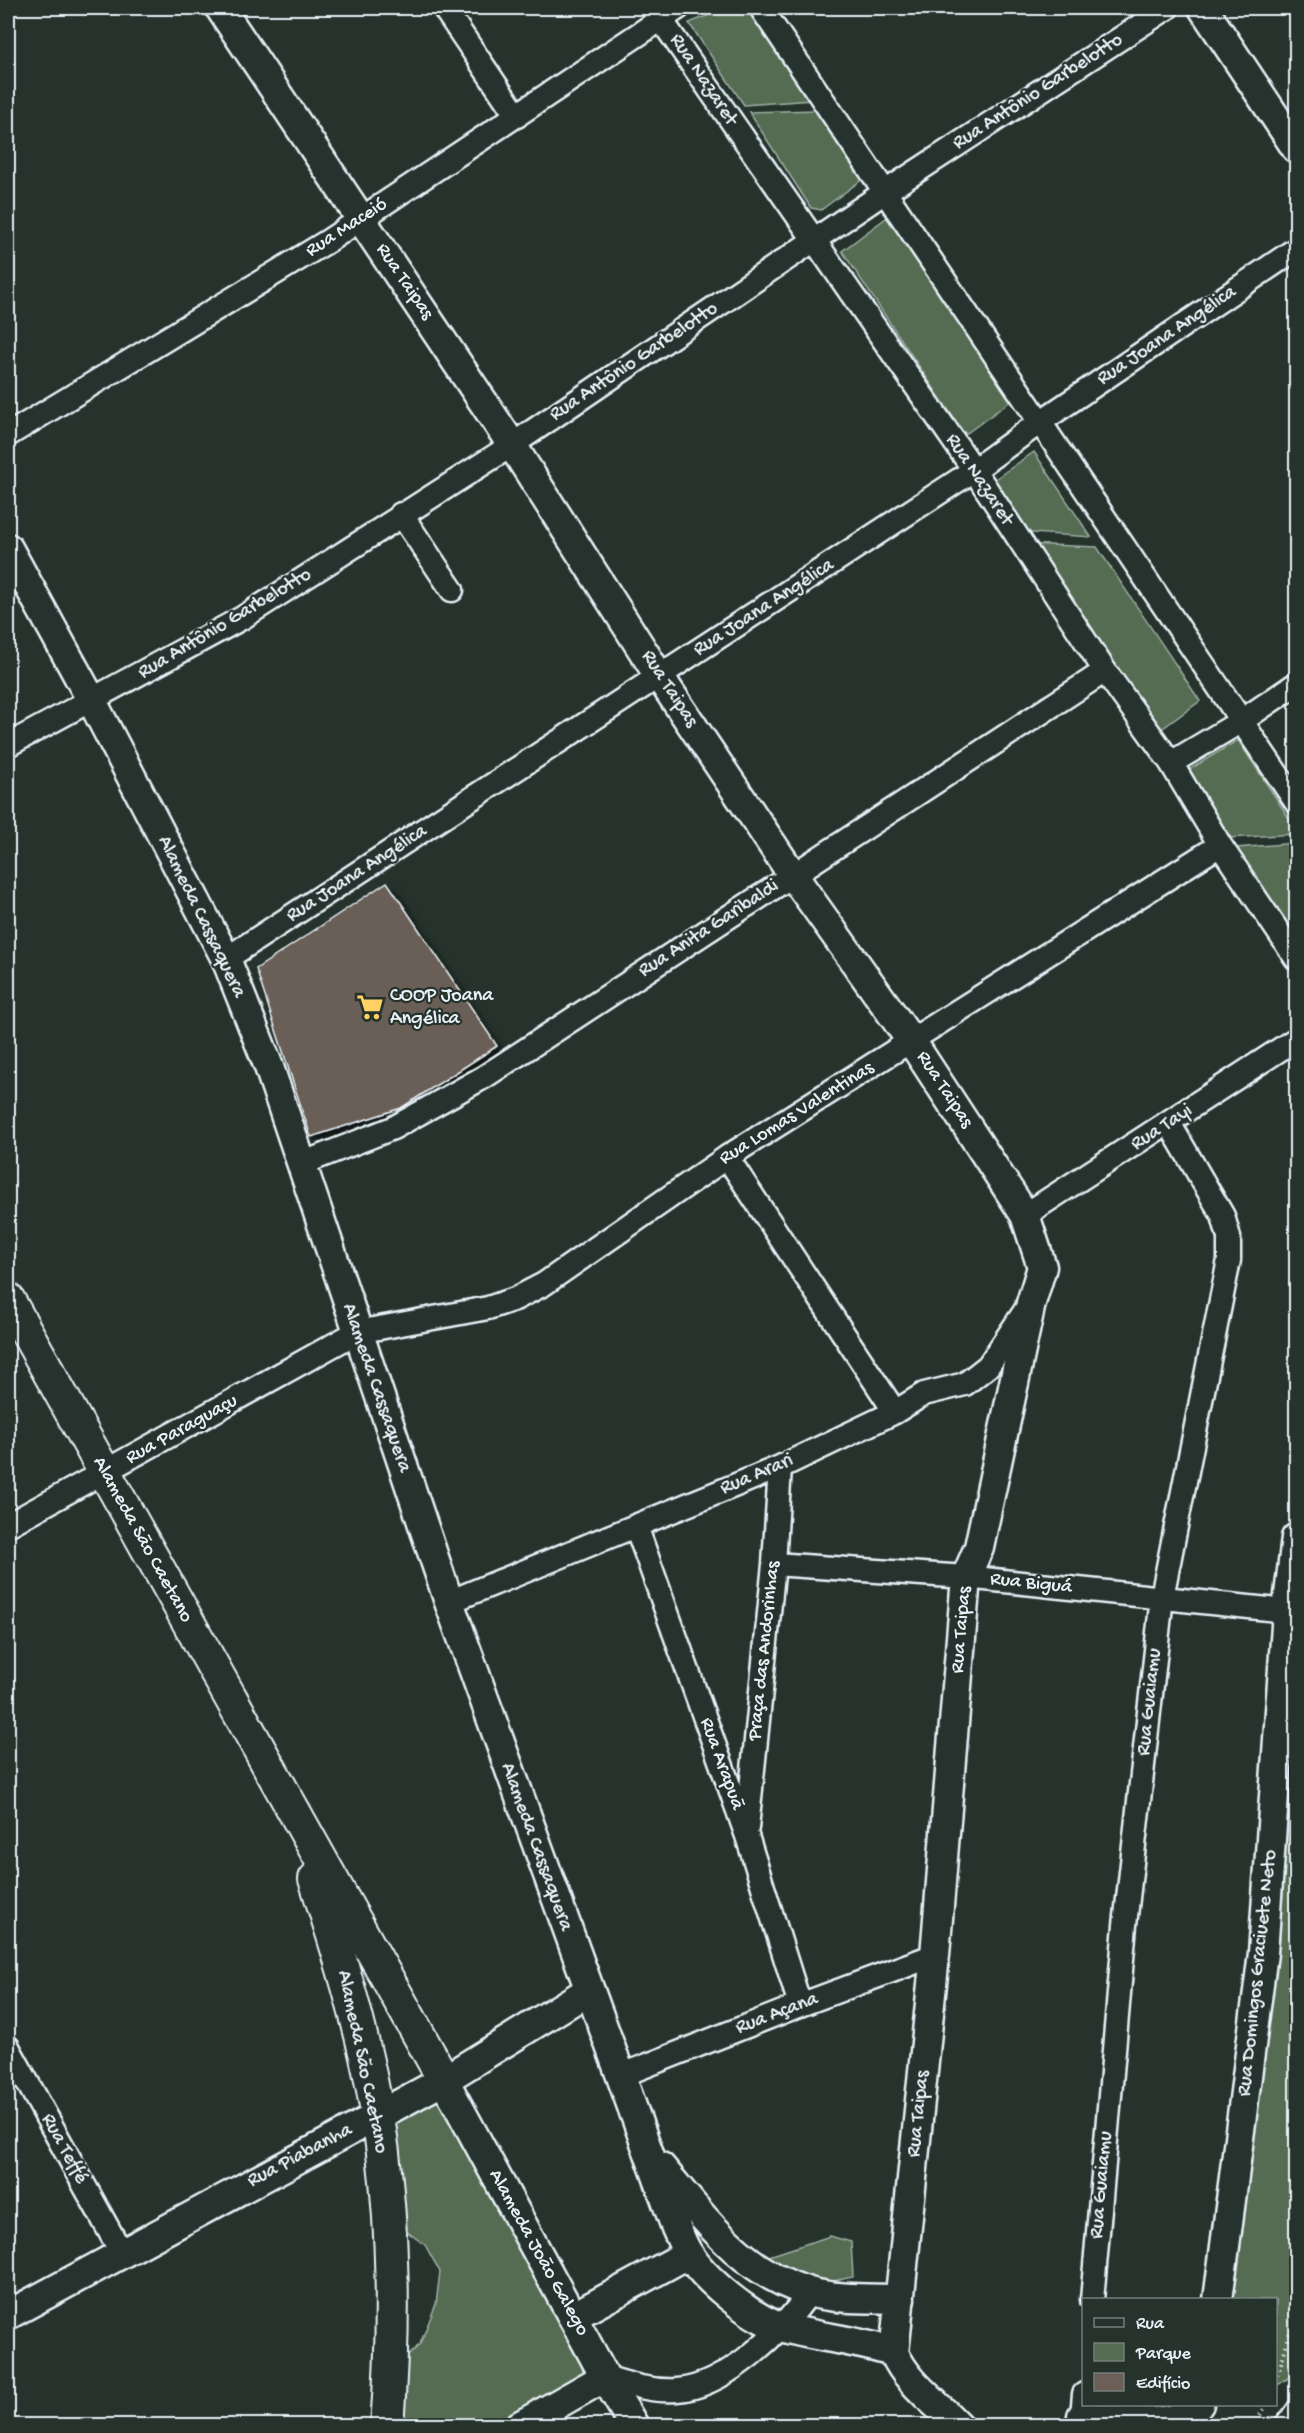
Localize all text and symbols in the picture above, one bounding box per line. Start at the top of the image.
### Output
street label: Rua Antônio Garbelotto [949,29,1127,155]
street label: Rua Nazaret [664,30,743,132]
street label: Rua Maceió [302,193,392,263]
street label: Rua Taipas [370,239,438,325]
street label: Rua Joana Angélica [1093,280,1242,391]
street label: Rua Antônio Garbelotto [546,297,722,427]
street label: Rua Nazaret [940,430,1019,532]
street label: Rua Joana Angélica [689,554,839,662]
street label: Rua Antônio Garbelotto [134,563,316,685]
street label: Rua Taipas [636,646,703,732]
street label: Rua Joana Angélica [282,820,432,928]
street label: Alameda Cassaquera [152,832,251,1002]
street label: Rua Anita Garibaldi [635,875,783,983]
place label: COOP Joana Angélica [390,985,494,1031]
supermarket icon: COOP Joana Angélica [355,992,385,1022]
street label: Rua Taipas [911,1047,978,1133]
street label: Rua Lomas Valentinas [716,1057,879,1171]
street label: Rua Tayi [1127,1100,1197,1156]
street label: Alameda Cassaquera [336,1301,416,1476]
street label: Rua Paraguaçu [122,1390,242,1470]
street label: Rua Arari [717,1449,797,1501]
street label: Alameda São Caetano [87,1453,197,1627]
street label: Praça das Andorinhas [744,1560,786,1743]
street label: Rua Biguá [989,1568,1074,1600]
street label: Rua Taipas [947,1585,977,1674]
street label: Rua Guaiamu [1133,1647,1167,1757]
street label: Rua Arapuã [694,1715,749,1814]
street label: Alameda Cassaquera [495,1760,577,1935]
street label: Rua Domingos Graciuete Neto [1234,1849,1282,2097]
street label: Alameda São Caetano [331,1968,393,2156]
street label: Rua Açana [733,1988,822,2040]
street label: Rua Taipas [903,2069,935,2159]
street label: Rua Teffé [35,2110,93,2189]
street label: Rua Piabanha [244,2118,357,2193]
street label: Rua Guaiamu [1086,2130,1118,2240]
street label: Alameda João Galego [483,2166,593,2340]
legend [1082,2298,1277,2406]
text: Rua [1136,2314,1165,2335]
text: Parque [1135,2344,1192,2365]
text: Edifício [1136,2374,1190,2395]

